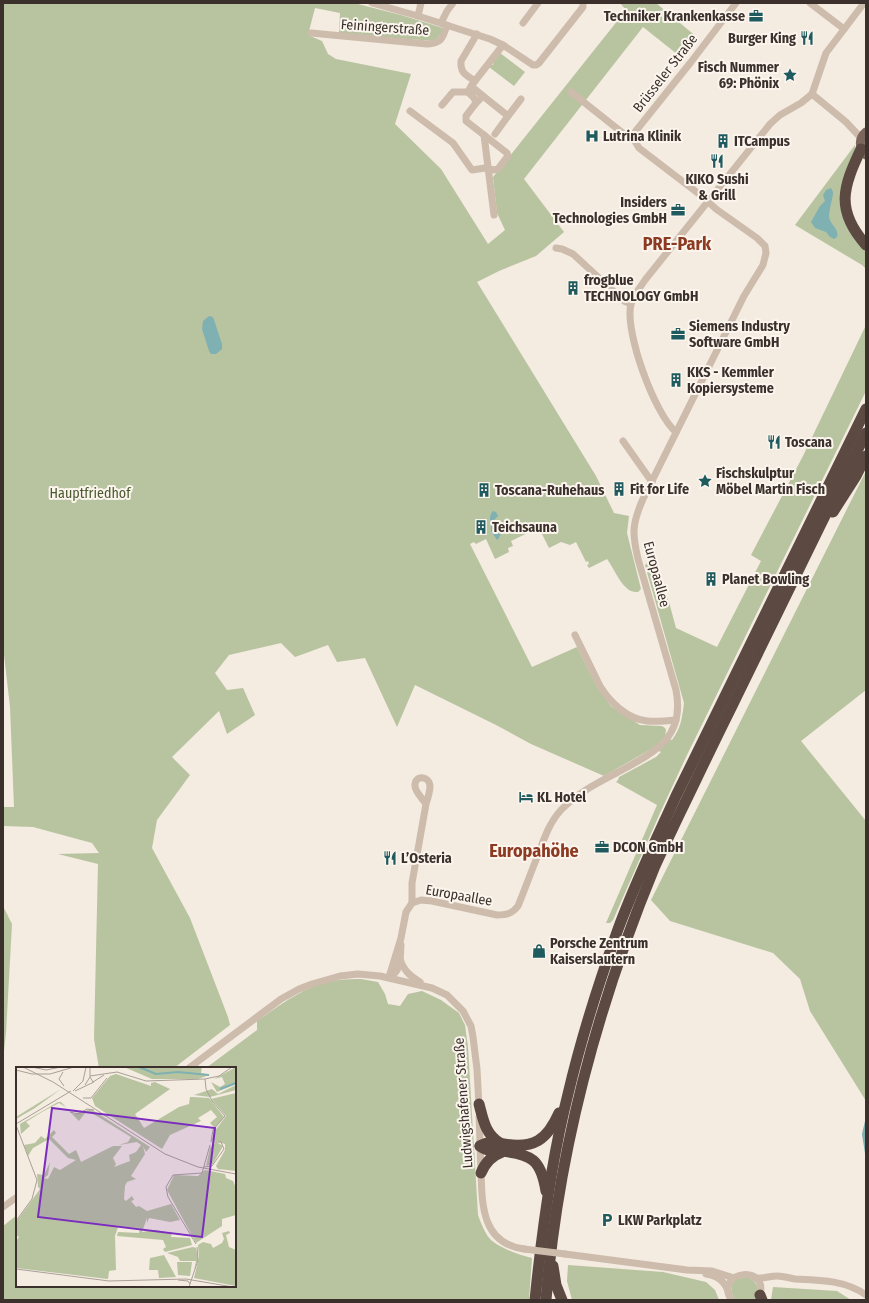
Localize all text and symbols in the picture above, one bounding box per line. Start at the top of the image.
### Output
place label: Techniker Krankenkasse [604,8,745,25]
office icon: Techniker Krankenkasse [748,8,764,24]
street label: Feiningerstraße [340,16,430,39]
place label: Burger King [728,30,796,47]
restaurant icon: Burger King [799,30,815,46]
street label: Brüsseler Straße [630,31,701,116]
place label: Fisch Nummer 69: Phönix [698,59,780,92]
place icon: Fisch Nummer 69: Phönix [782,67,798,83]
hospital icon: Lutrina Klinik [584,128,600,144]
place label: Lutrina Klinik [603,128,682,145]
building icon: ITCampus [715,133,731,149]
place label: ITCampus [734,133,790,150]
restaurant icon: KIKO Sushi & Grill [709,153,725,169]
place label: KIKO Sushi & Grill [685,171,749,204]
place label: Insiders Technologies GmbH [553,194,667,227]
office icon: Insiders Technologies GmbH [670,202,686,218]
district label: PRE-Park [643,233,712,255]
place label: frogblue TECHNOLOGY GmbH [584,272,698,305]
building icon: frogblue TECHNOLOGY GmbH [565,280,581,296]
place label: Siemens Industry Software GmbH [689,318,790,351]
office icon: Siemens Industry Software GmbH [670,326,686,342]
place label: KKS - Kemmler Kopiersysteme [687,364,775,397]
building icon: KKS - Kemmler Kopiersysteme [668,372,684,388]
restaurant icon: Toscana [766,434,782,450]
place label: Toscana [785,434,832,451]
place label: Fischskulptur Möbel Martin Fisch [716,465,825,498]
place icon: Fischskulptur Möbel Martin Fisch [697,473,713,489]
building icon: Fit for Life [611,481,627,497]
place label: Fit for Life [630,481,689,498]
building icon: Toscana-Ruhehaus [476,482,492,498]
place label: Toscana-Ruhehaus [495,482,604,499]
park label: Hauptfriedhof [50,485,132,502]
building icon: Teichsauna [473,519,489,535]
place label: Teichsauna [492,519,557,536]
street label: Europaallee [640,539,673,609]
building icon: Planet Bowling [703,571,719,587]
place label: Planet Bowling [722,571,809,588]
hotel icon: KL Hotel [518,789,534,805]
place label: KL Hotel [537,789,586,806]
office icon: DCON GmbH [594,839,610,855]
place label: DCON GmbH [613,839,683,856]
district label: Europahöhe [489,840,579,862]
restaurant icon: L’Osteria [382,850,398,866]
place label: L’Osteria [401,850,452,867]
street label: Europaallee [424,881,494,910]
place label: Porsche Zentrum Kaiserslautern [550,935,649,968]
shop icon: Porsche Zentrum Kaiserslautern [531,943,547,959]
street label: Ludwigshafener Straße [450,1037,477,1169]
inset map [16,1067,236,1287]
parking icon: LKW Parkplatz [599,1212,615,1228]
place label: LKW Parkplatz [618,1212,702,1229]

